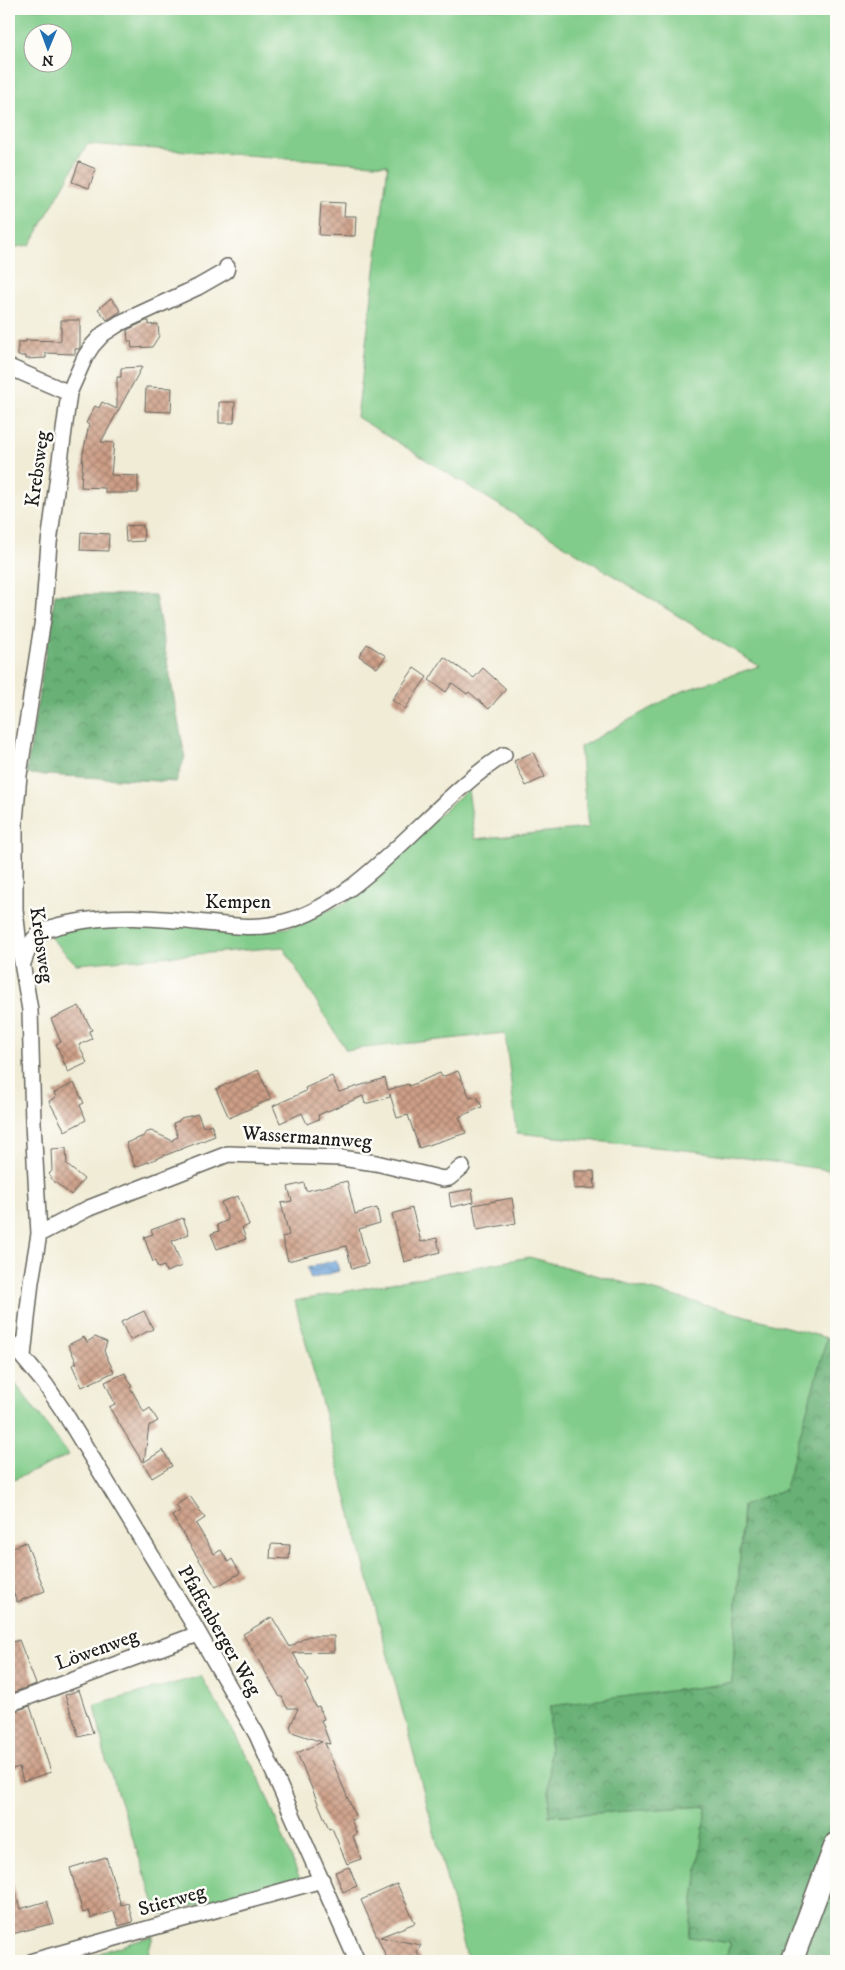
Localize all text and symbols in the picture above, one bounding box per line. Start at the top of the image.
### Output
north arrow [22,22,72,72]
text: N [41,51,54,69]
street label: Krebsweg [20,429,56,509]
street label: Kempen [205,890,272,915]
street label: Krebsweg [23,905,59,985]
street label: Wassermannweg [240,1121,373,1155]
street label: Pfaffenberger Weg [172,1561,267,1701]
street label: Löwenweg [52,1623,142,1677]
street label: Stierweg [136,1879,209,1922]

